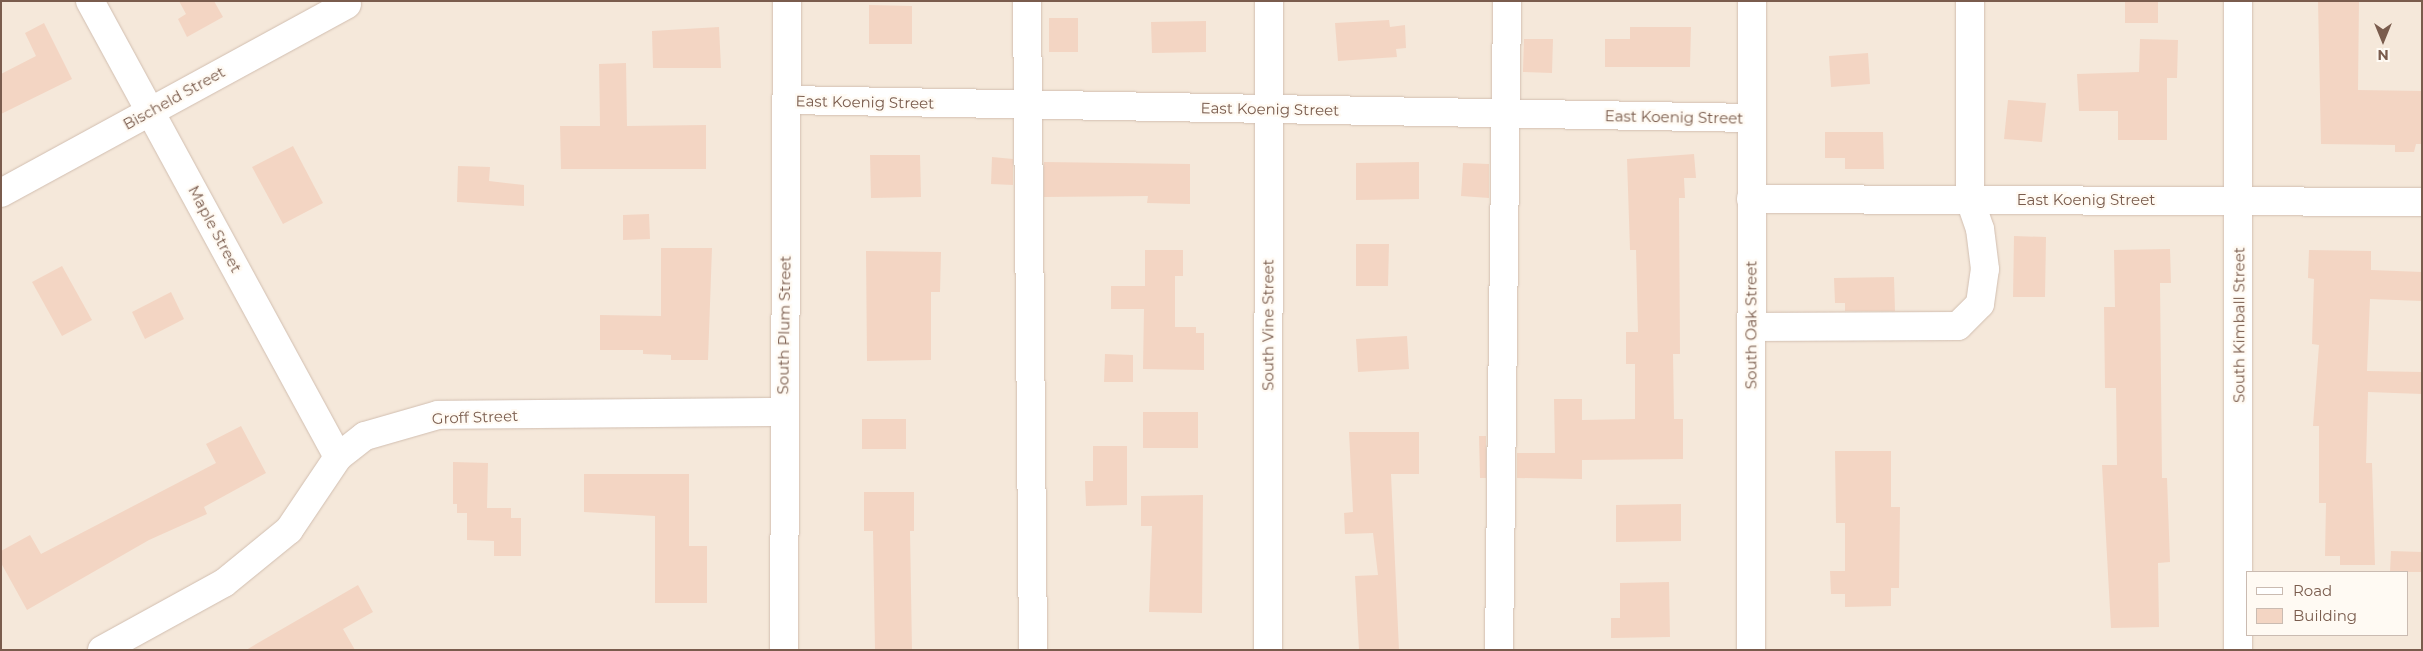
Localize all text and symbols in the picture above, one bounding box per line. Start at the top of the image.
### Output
north arrow [2358,15,2408,65]
text: N [2377,46,2389,64]
street label: Bischeld Street [120,63,228,133]
street label: East Koenig Street [796,92,934,112]
street label: East Koenig Street [1201,99,1339,119]
street label: East Koenig Street [1605,107,1743,127]
street label: Maple Street [185,183,245,275]
street label: East Koenig Street [2017,191,2155,209]
street label: South Kimball Street [2230,247,2248,403]
street label: South Plum Street [774,255,794,395]
street label: South Vine Street [1259,259,1277,391]
street label: South Oak Street [1742,261,1760,389]
street label: Groff Street [432,406,518,428]
legend [2246,571,2408,636]
text: Road [2293,581,2332,600]
text: Building [2293,606,2357,625]

